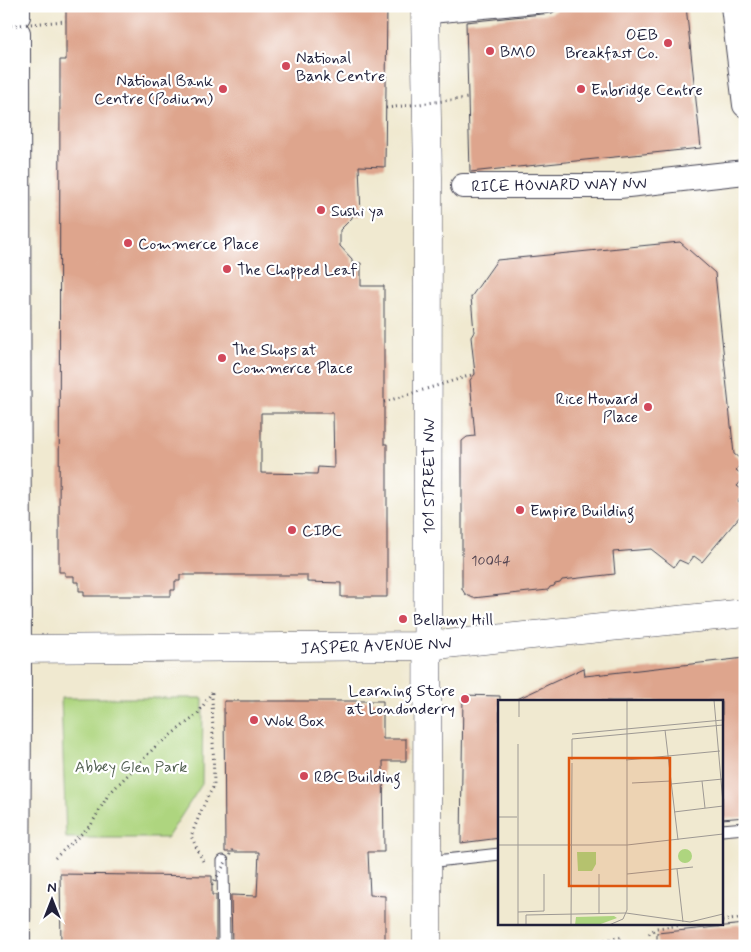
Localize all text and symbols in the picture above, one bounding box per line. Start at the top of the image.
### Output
place label: OEB Breakfast Co. [565,25,658,64]
marker: OEB Breakfast Co. [662,37,674,49]
place label: BMO [500,42,536,63]
marker: BMO [484,45,496,57]
place label: National Bank Centre [296,48,385,87]
marker: National Bank Centre [280,60,292,72]
place label: National Bank Centre (Podium) [94,71,213,110]
place label: Enbridge Centre [591,80,703,102]
marker: National Bank Centre (Podium) [217,83,229,95]
marker: Enbridge Centre [575,83,587,95]
street label: RICE HOWARD WAY NW [471,173,647,198]
place label: Sushi ya [331,201,384,222]
marker: Sushi ya [315,204,327,216]
place label: Commerce Place [138,234,259,255]
marker: Commerce Place [122,237,134,249]
place label: The Chopped Leaf [237,260,358,281]
marker: The Chopped Leaf [221,263,233,275]
place label: The Shops at Commerce Place [232,340,353,379]
marker: The Shops at Commerce Place [216,352,228,364]
place label: Rice Howard Place [556,389,638,428]
marker: Rice Howard Place [642,401,654,413]
street label: 101 STREET NW [419,418,440,534]
place label: Empire Building [530,501,635,523]
marker: Empire Building [514,504,526,516]
place label: CIBC [302,521,342,542]
marker: CIBC [286,524,298,536]
house number: 10044 [471,552,511,570]
place label: Bellamy Hill [413,610,493,631]
marker: Bellamy Hill [397,613,409,625]
street label: JASPER AVENUE NW [300,633,452,660]
place label: Learning Store at Londonderry [347,681,455,720]
marker: Learning Store at Londonderry [459,693,471,705]
inset map [498,700,724,924]
place label: Wok Box [264,711,325,732]
marker: Wok Box [248,714,260,726]
park label: Abbey Glen Park [75,757,187,778]
place label: RBC Building [314,767,401,789]
marker: RBC Building [298,770,310,782]
north arrow [28,874,78,924]
text: N [47,879,57,897]

